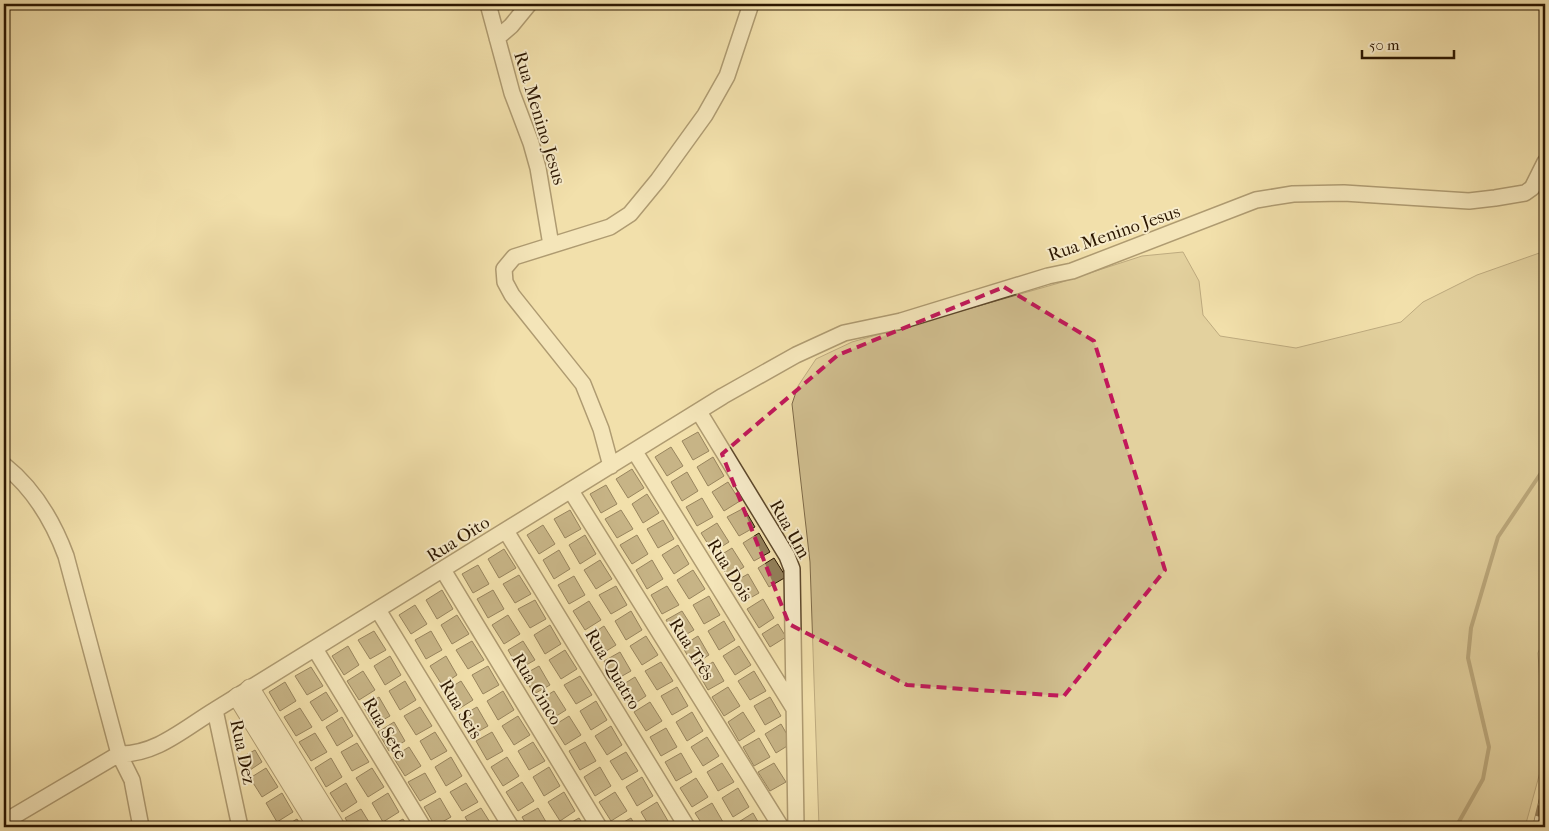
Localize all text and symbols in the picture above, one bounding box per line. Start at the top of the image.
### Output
scale bar [1362,28,1454,60]
text: 50 m [1369,36,1400,54]
street label: Rua Menino Jesus [509,49,570,188]
street label: Rua Menino Jesus [1045,201,1183,266]
street label: Rua Um [765,496,814,562]
street label: Rua Oito [423,512,494,567]
street label: Rua Dois [702,535,757,606]
street label: Rua Três [664,614,719,684]
street label: Rua Quatro [580,625,645,714]
street label: Rua Cinco [507,650,566,729]
street label: Rua Seis [435,676,487,743]
street label: Rua Sete [358,693,411,763]
street label: Rua Dez [225,718,260,786]

